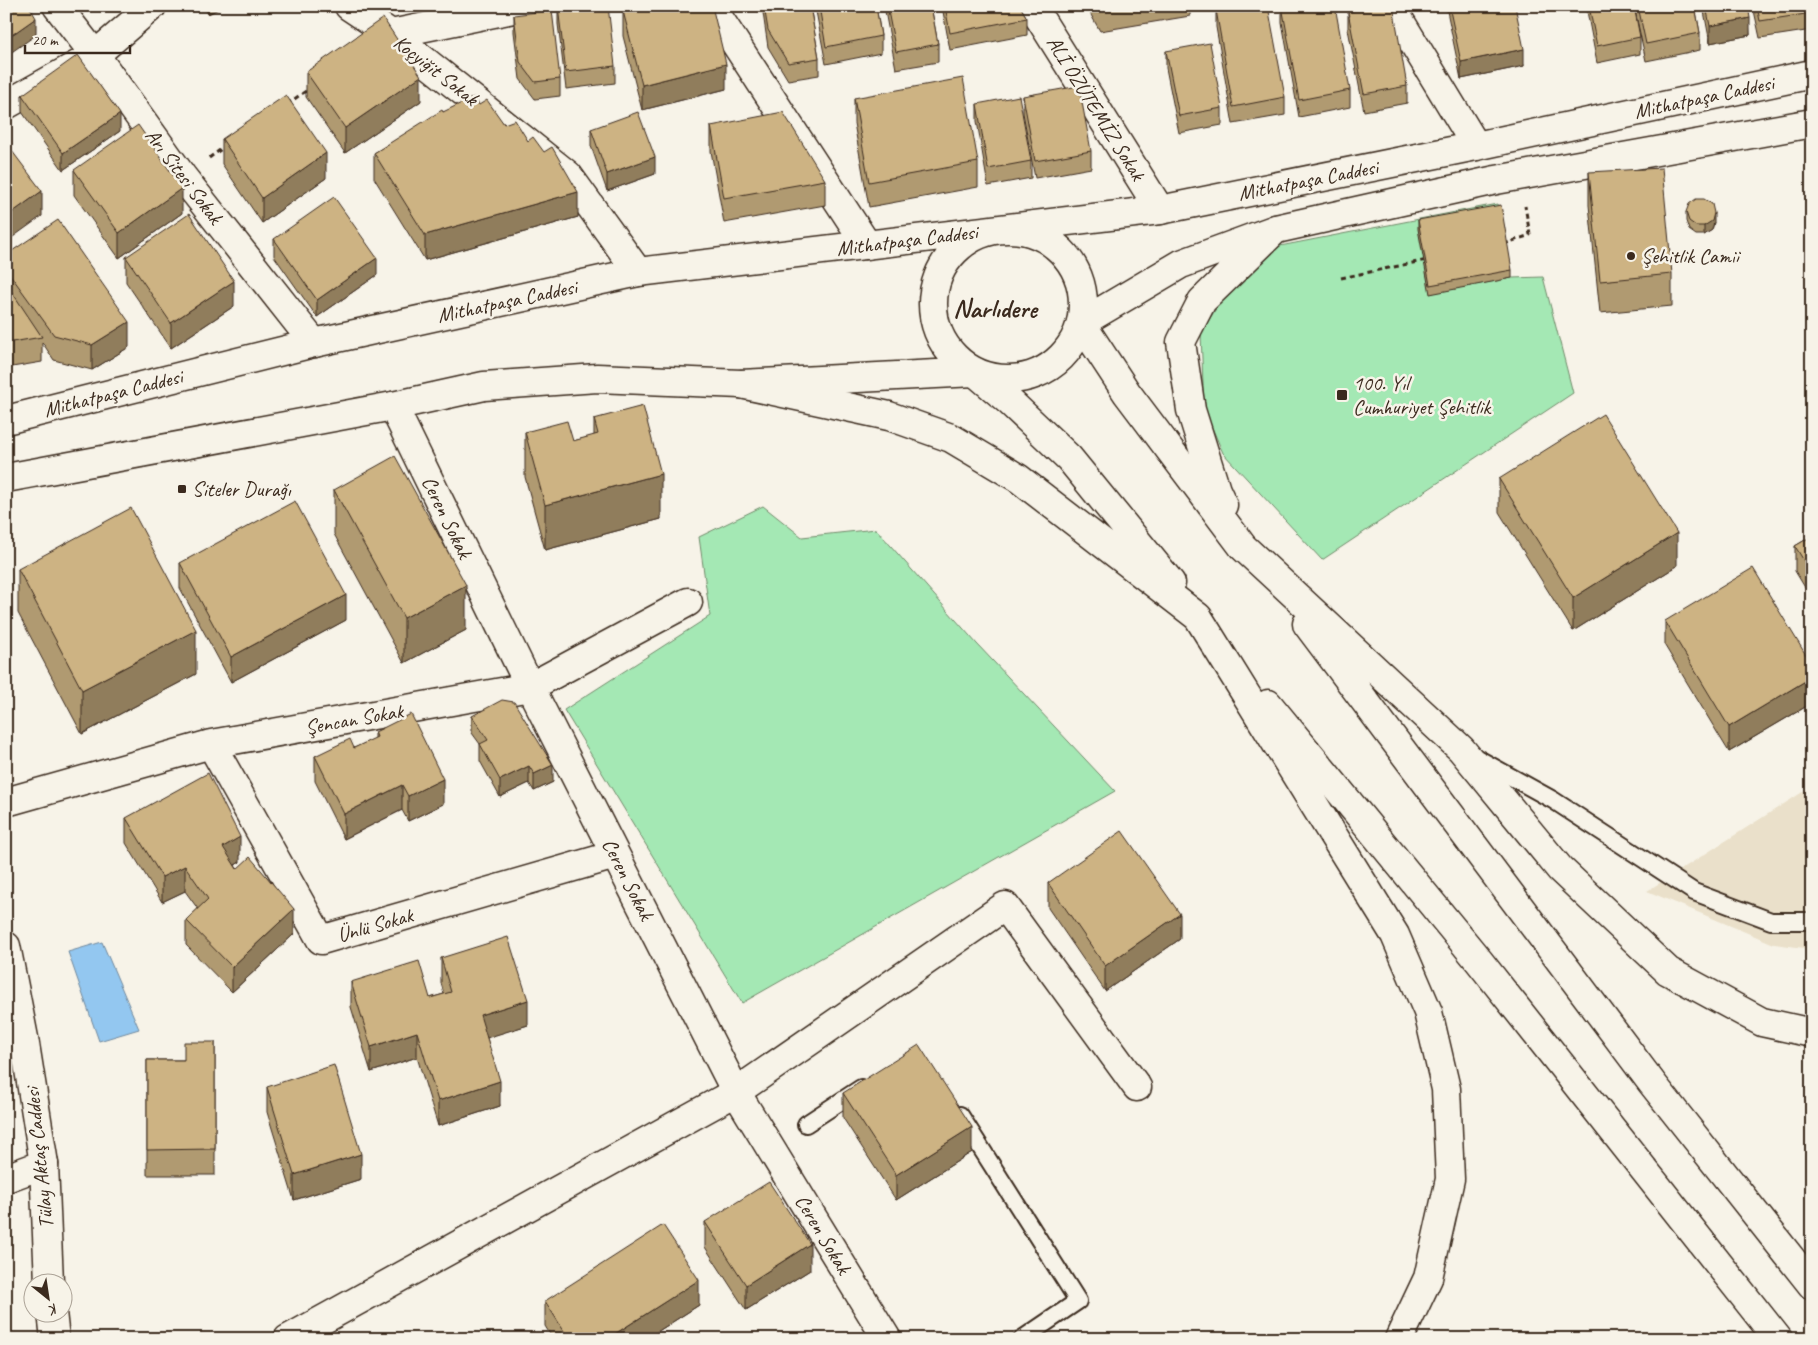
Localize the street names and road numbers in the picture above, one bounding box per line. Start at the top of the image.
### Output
street label: Koçyiğit Sokak [388,29,485,112]
street label: ALİ ÖZÜTEMİZ Sokak [1041,31,1152,186]
street label: Mithatpaşa Caddesi [1632,69,1779,124]
street label: Arı Sitesi Sokak [140,123,230,231]
street label: Mithatpaşa Caddesi [1236,153,1383,206]
street label: Mithatpaşa Caddesi [835,218,982,262]
street label: Mithatpaşa Caddesi [435,273,582,328]
street label: Mithatpaşa Caddesi [41,362,188,423]
street label: Ceren Sokak [416,472,479,564]
street label: Şencan Sokak [303,697,406,740]
street label: Ceren Sokak [596,834,661,926]
street label: Ünlü Sokak [334,902,417,948]
street label: Tülay Aktaş Caddesi [18,1083,59,1230]
street label: Ceren Sokak [789,1190,858,1280]

